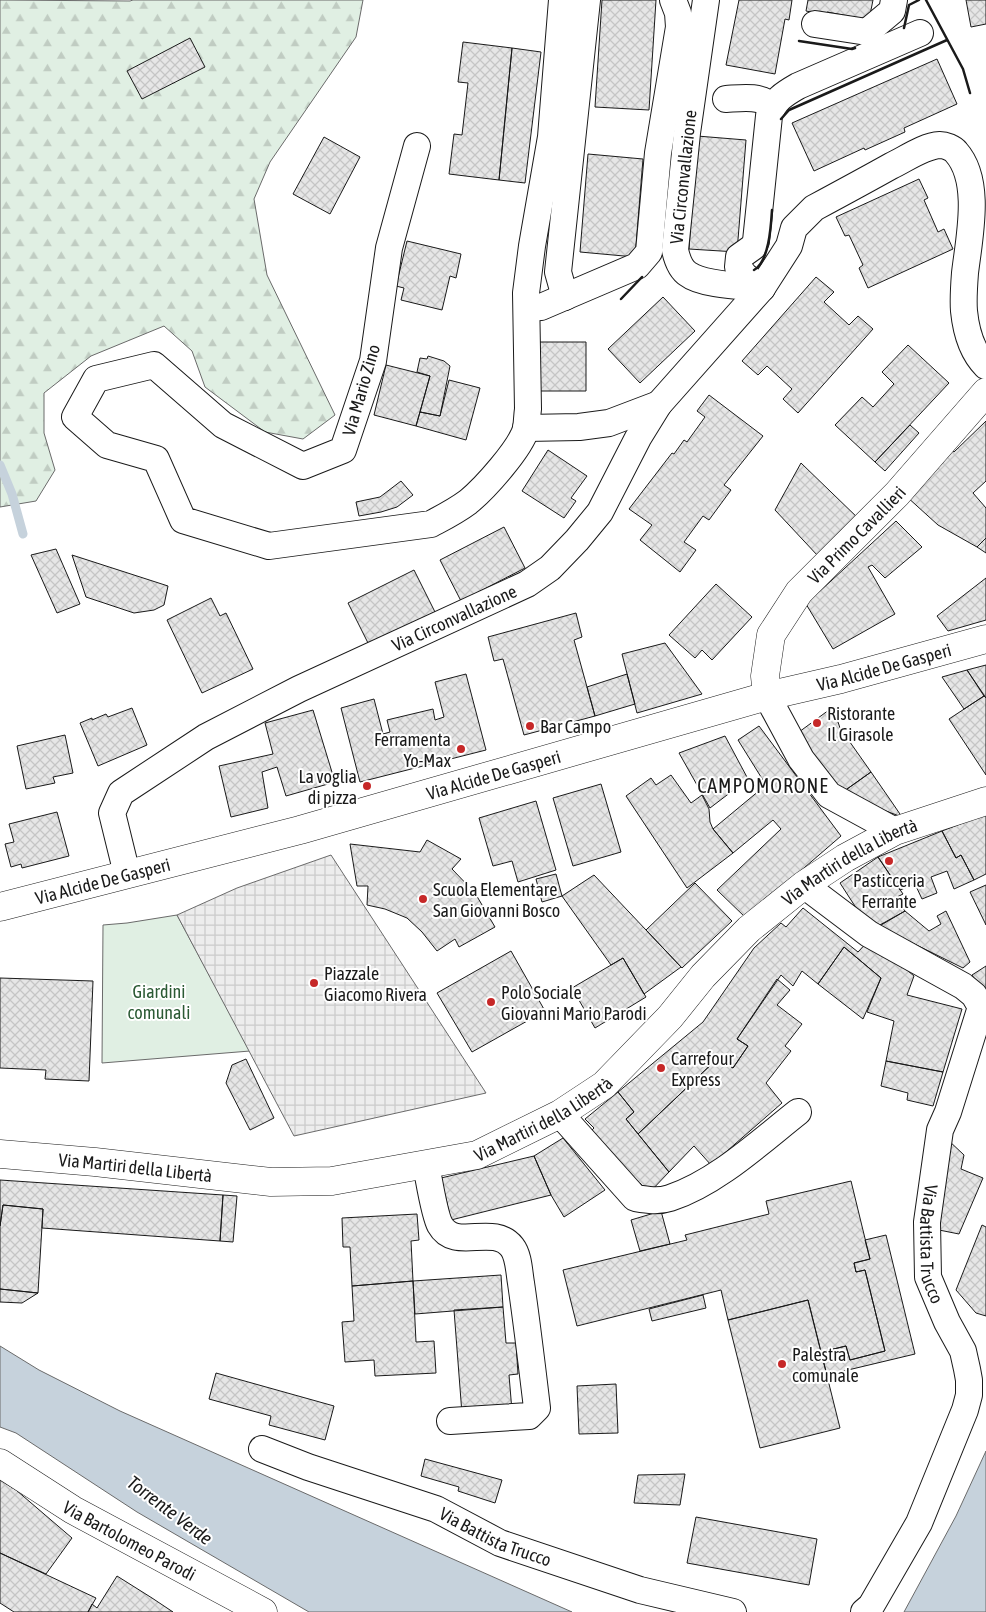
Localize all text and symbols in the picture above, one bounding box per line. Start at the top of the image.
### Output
street label: Via Circonvallazione [666,109,700,245]
street label: Via Mario Zino [338,342,384,438]
street label: Via Primo Cavallieri [803,482,910,588]
street label: Via Circonvallazione [389,580,520,655]
street label: Via Alcide De Gasperi [815,639,953,695]
place label: Ristorante Il Girasole [827,703,895,745]
place label: Bar Campo [540,716,611,737]
marker: Ristorante Il Girasole [811,717,823,729]
marker: Bar Campo [524,720,536,732]
place label: Ferramenta Yo-Max [374,729,451,771]
marker: Ferramenta Yo-Max [455,743,467,755]
street label: Via Alcide De Gasperi [424,745,563,804]
place label: La voglia di pizza [298,766,357,808]
district label: CAMPOMORONE [697,774,829,797]
marker: La voglia di pizza [361,780,373,792]
street label: Via Martiri della Libertà [777,814,920,909]
street label: Via Alcide De Gasperi [33,853,172,908]
marker: Pasticceria Ferrante [883,855,895,867]
place label: Pasticceria Ferrante [853,870,925,912]
place label: Scuola Elementare San Giovanni Bosco [433,879,560,921]
marker: Scuola Elementare San Giovanni Bosco [417,893,429,905]
place label: Piazzale Giacomo Rivera [324,963,427,1005]
marker: Piazzale Giacomo Rivera [308,977,320,989]
park label: Giardini comunali [128,981,190,1023]
place label: Polo Sociale Giovanni Mario Parodi [501,982,647,1024]
marker: Polo Sociale Giovanni Mario Parodi [485,996,497,1008]
place label: Carrefour Express [671,1048,734,1090]
marker: Carrefour Express [655,1062,667,1074]
street label: Via Martiri della Libertà [471,1073,616,1165]
street label: Via Martiri della Libertà [58,1148,213,1186]
street label: Via Battista Trucco [916,1183,948,1306]
place label: Palestra comunale [792,1344,859,1386]
marker: Palestra comunale [776,1358,788,1370]
water label: Torrente Verde [123,1471,217,1549]
street label: Via Bartolomeo Parodi [59,1496,200,1585]
street label: Via Battista Trucco [436,1502,554,1570]

